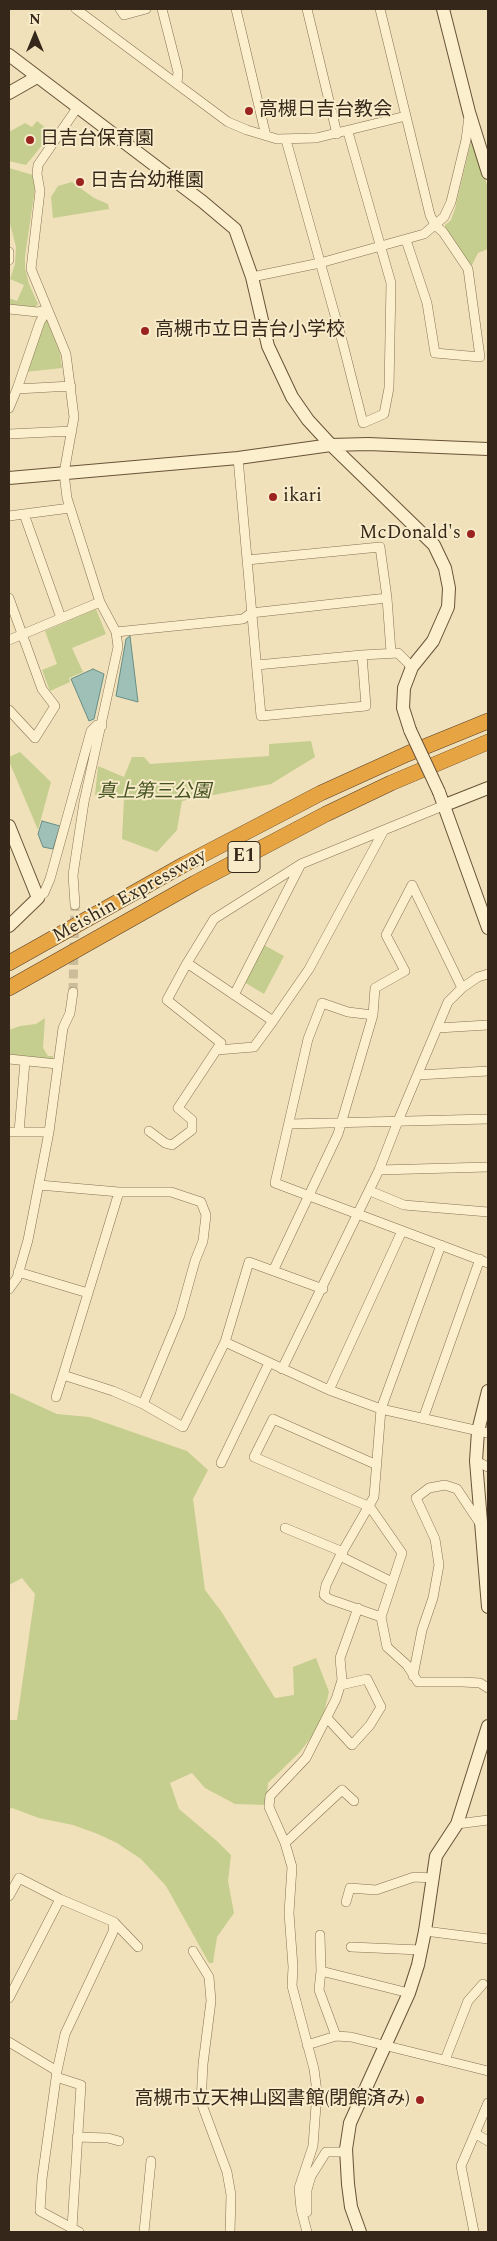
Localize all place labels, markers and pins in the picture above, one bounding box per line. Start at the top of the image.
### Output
place label: 高槻日吉台教会 [259,100,392,122]
marker: 高槻日吉台教会 [243,105,255,117]
place label: 日吉台保育園 [40,129,154,151]
marker: 日吉台保育園 [24,134,36,146]
place label: 日吉台幼稚園 [90,171,204,193]
marker: 日吉台幼稚園 [74,176,86,188]
place label: 高槻市立日吉台小学校 [155,320,345,342]
marker: 高槻市立日吉台小学校 [139,325,151,337]
place label: ikari [283,486,322,508]
marker: ikari [267,491,279,503]
place label: McDonald's [359,523,461,545]
marker: McDonald's [465,528,477,540]
place label: 高槻市立天神山図書館(閉館済み) [135,2089,410,2111]
marker: 高槻市立天神山図書館(閉館済み) [414,2094,426,2106]

